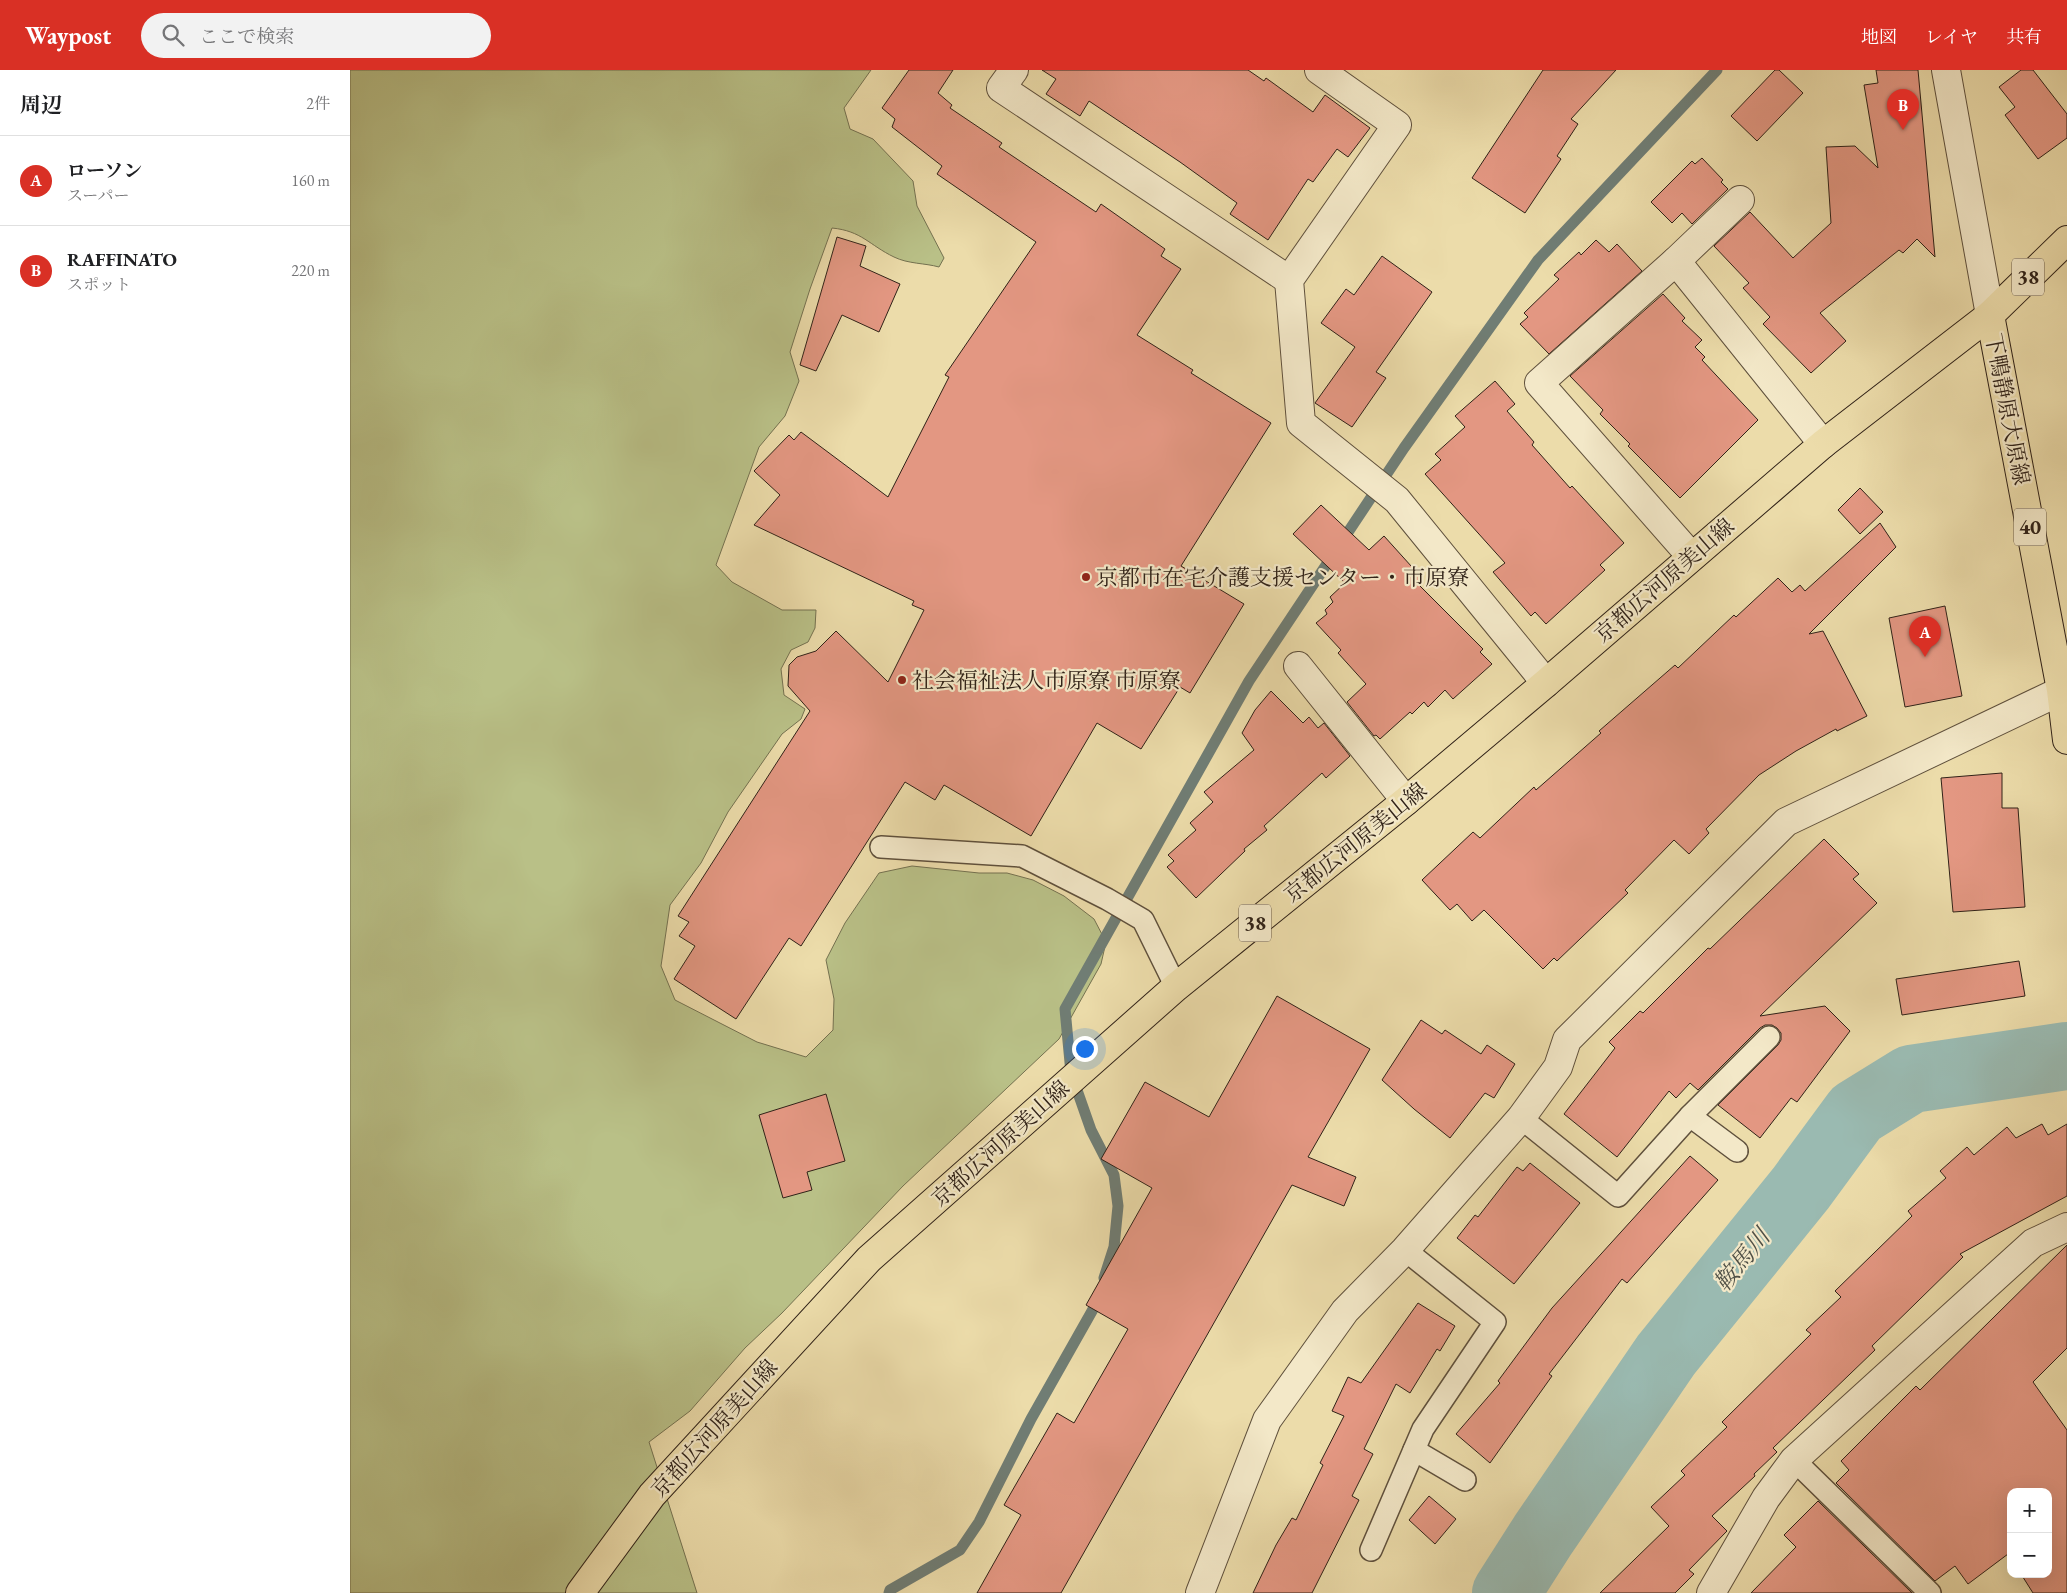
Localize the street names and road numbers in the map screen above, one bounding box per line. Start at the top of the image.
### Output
road number: 38 [2012,258,2044,296]
street label: 下鴨静原大原線 [1979,331,2036,487]
road number: 40 [2014,508,2046,546]
street label: 京都広河原美山線 [1588,512,1740,649]
street label: 京都広河原美山線 [1278,776,1433,909]
road number: 38 [1239,904,1271,941]
street label: 京都広河原美山線 [925,1074,1075,1213]
street label: 京都広河原美山線 [645,1353,784,1503]

